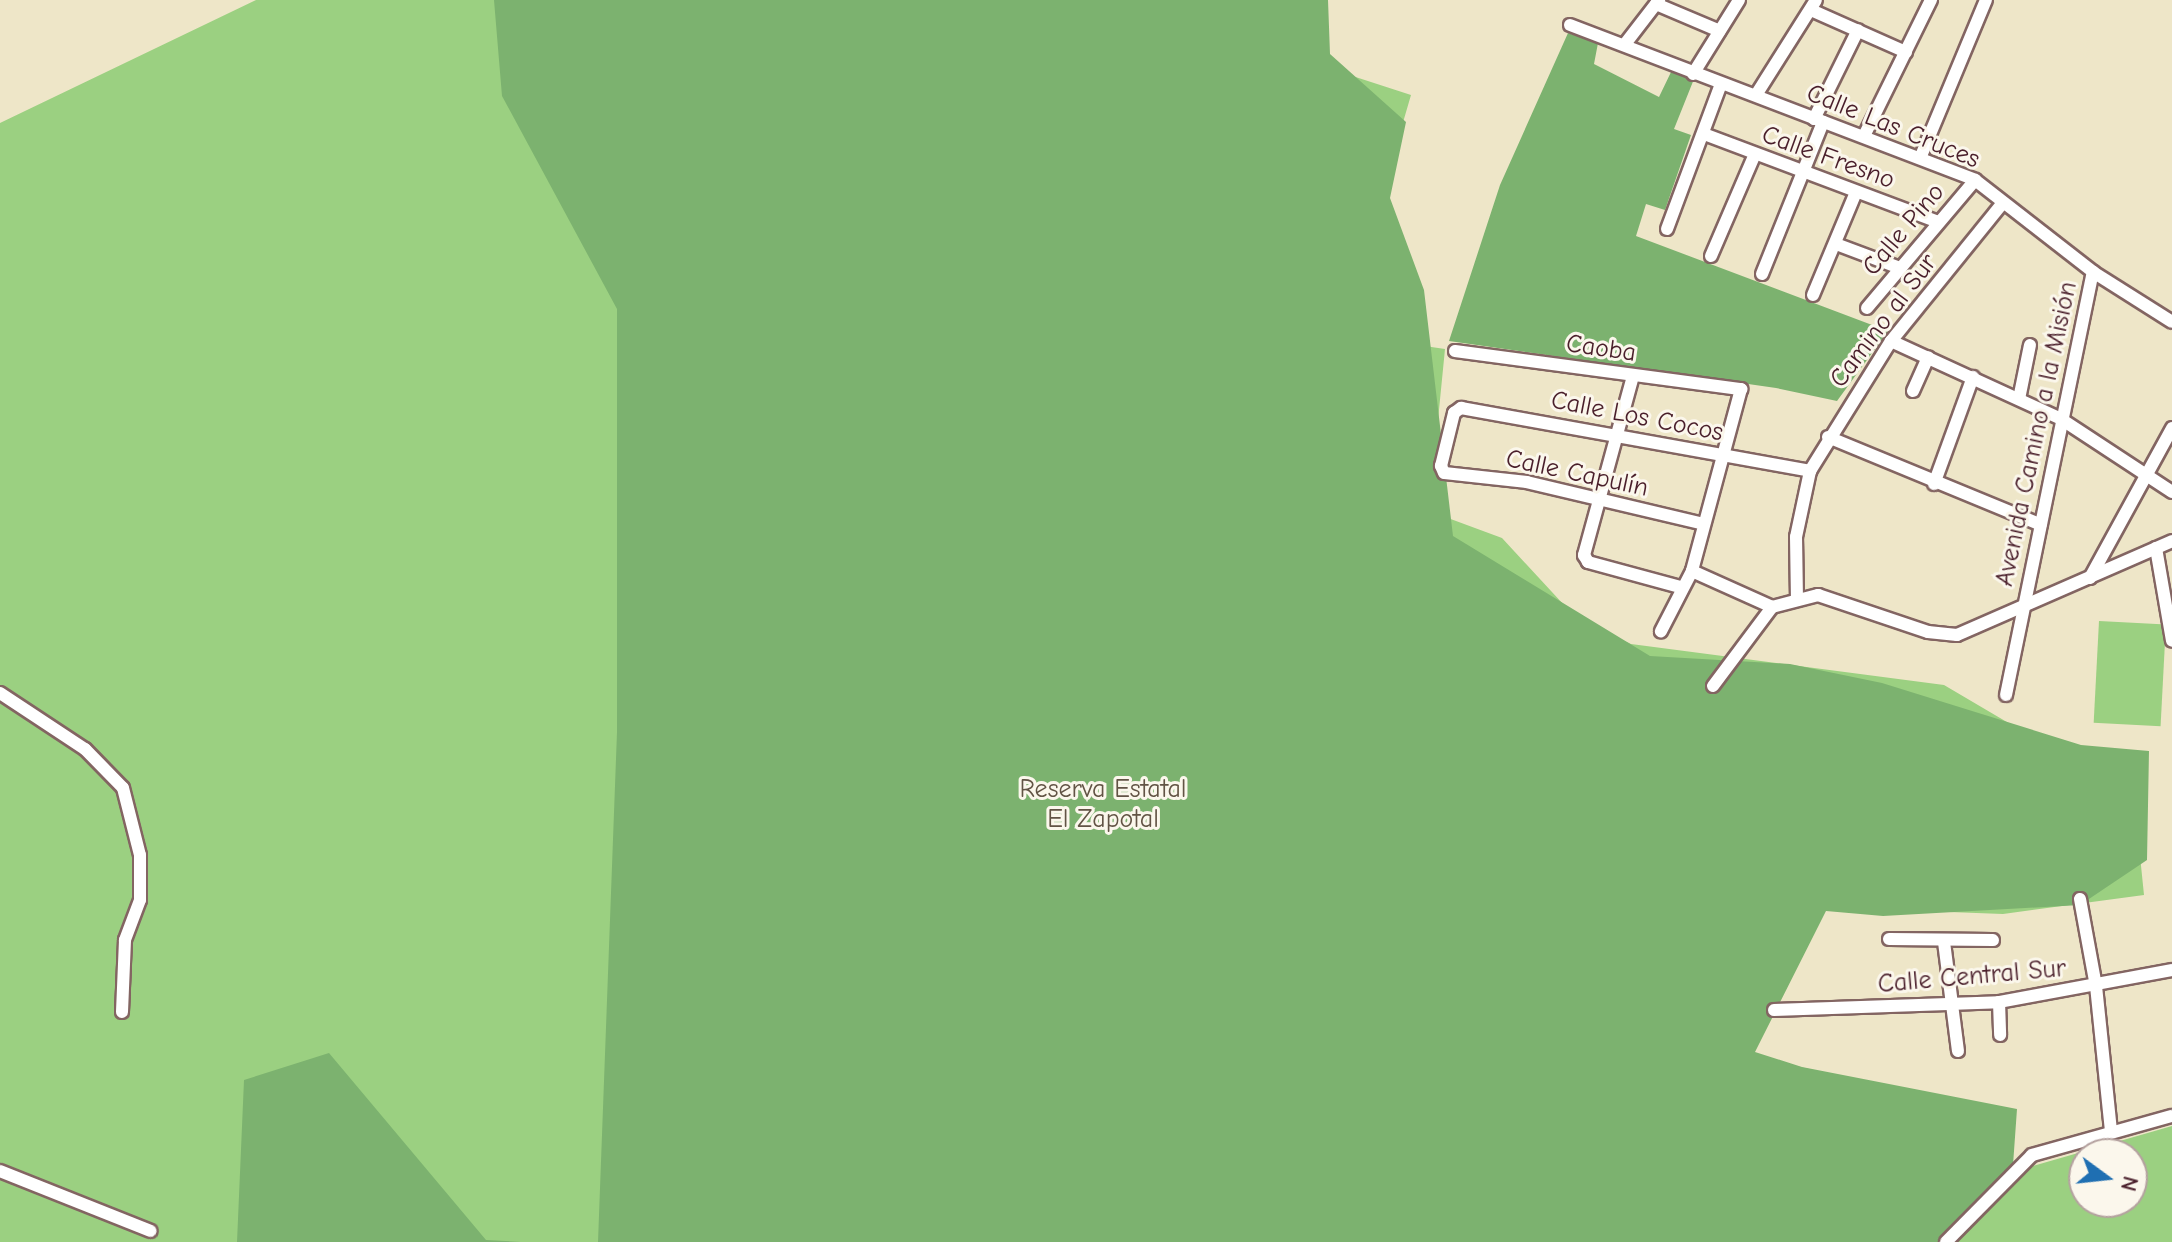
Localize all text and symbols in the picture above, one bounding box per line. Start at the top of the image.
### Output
street label: Calle Las Cruces [1802,78,1984,176]
street label: Calle Fresno [1757,120,1899,196]
street label: Calle Pino [1856,177,1952,283]
street label: Camino al Sur [1824,248,1944,394]
street label: Avenida Camino a la Misión [1989,279,2085,589]
street label: Caoba [1564,329,1638,369]
street label: Calle Los Cocos [1548,385,1726,449]
street label: Calle Capulín [1503,444,1651,504]
park label: Reserva Estatal El Zapotal [1019,774,1187,836]
street label: Calle Central Sur [1877,953,2067,1001]
north arrow [2068,1138,2148,1218]
text: N [2115,1173,2144,1194]

